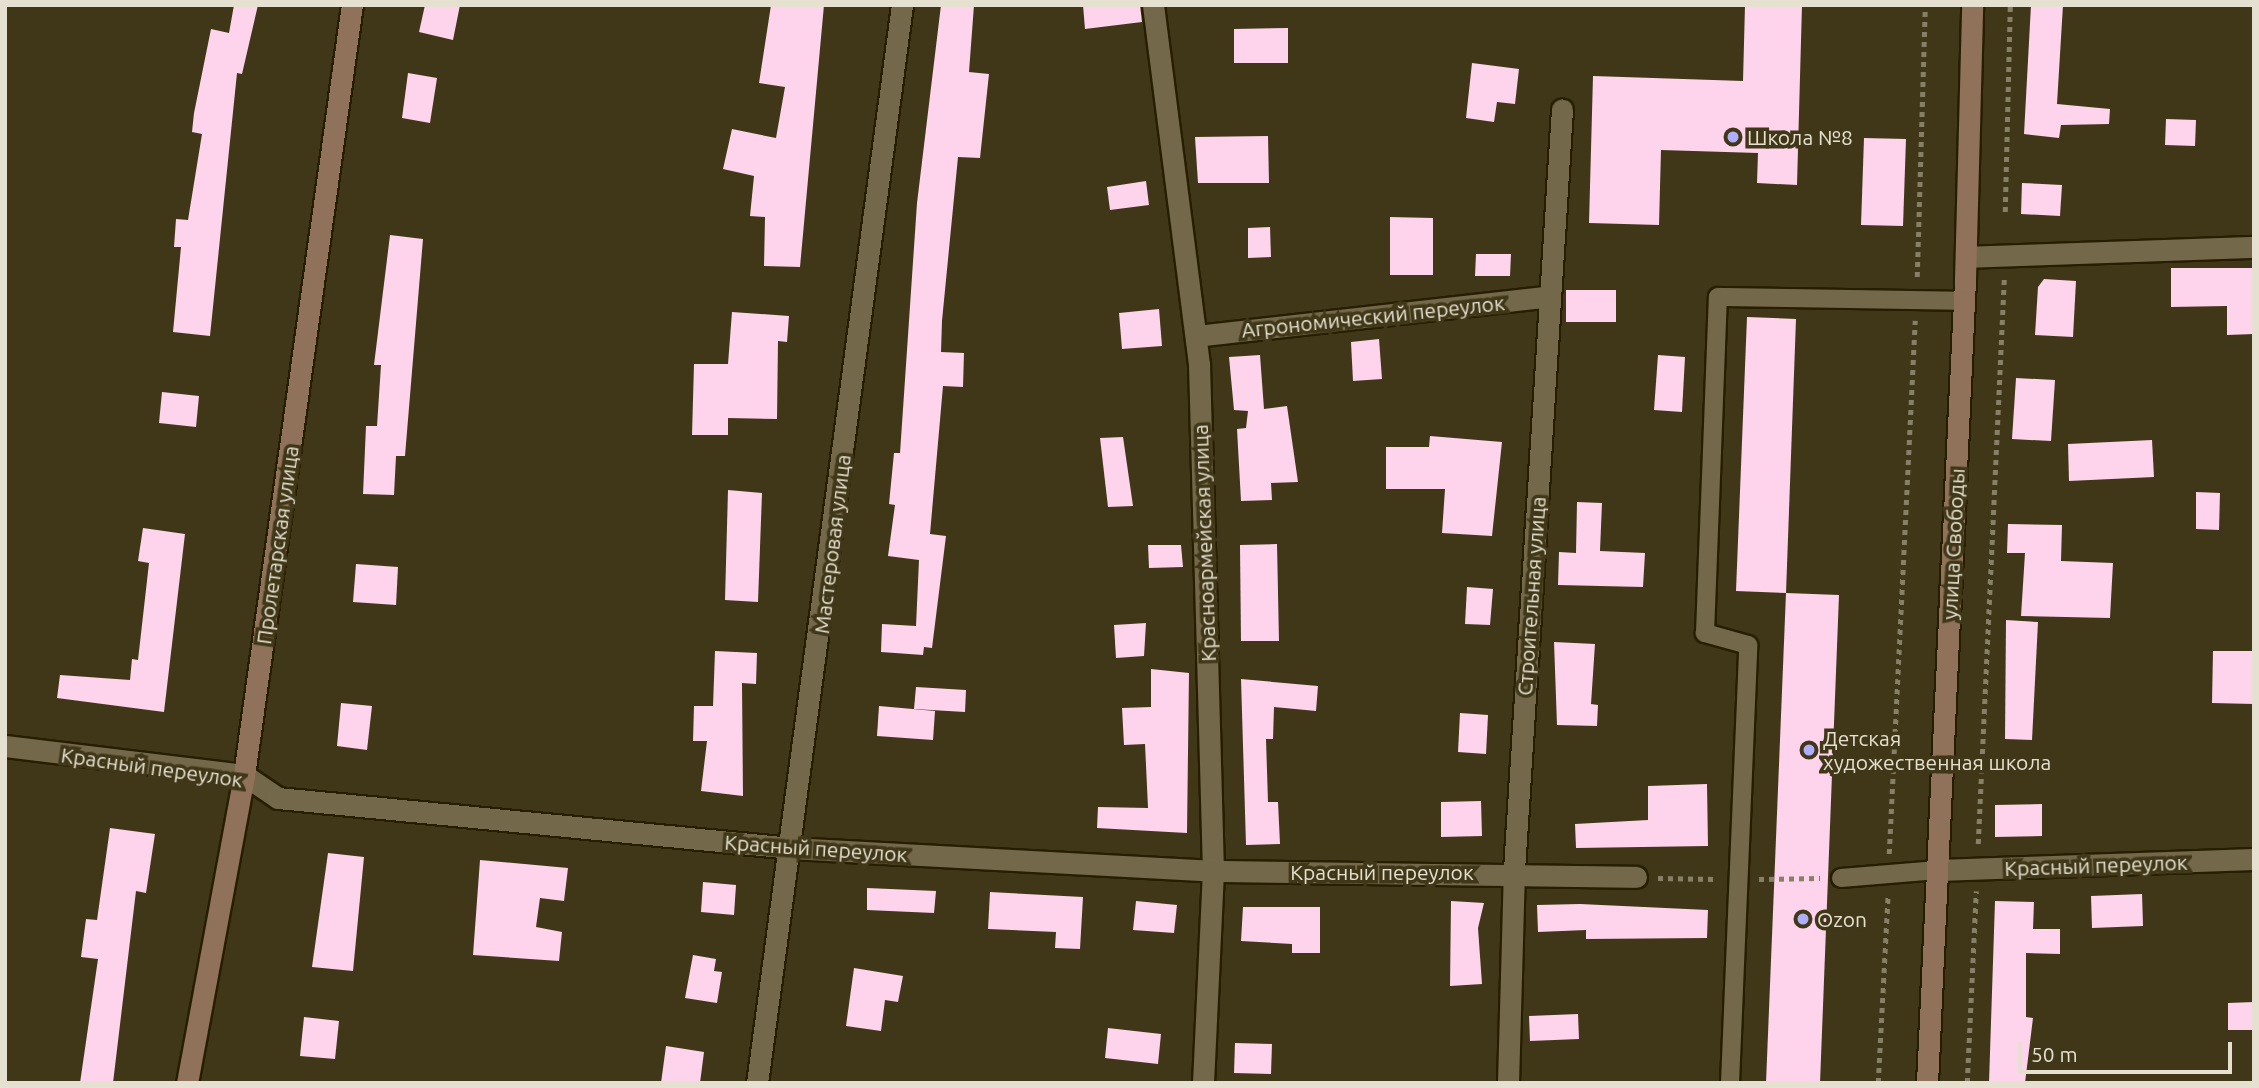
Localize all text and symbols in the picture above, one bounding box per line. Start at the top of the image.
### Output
place label: Школа №8 [1747,124,1853,150]
marker: Школа №8 [1725,129,1741,145]
street label: Агрономический переулок [1240,290,1506,342]
street label: Красноармейская улица [1187,424,1221,662]
street label: Пролетарская улица [251,444,303,646]
street label: Мастеровая улица [808,453,856,635]
street label: улица Свободы [1936,468,1970,620]
street label: Строительная улица [1511,496,1551,696]
place label: Детская художественная школа [1823,725,2051,775]
street label: Красный переулок [59,742,245,792]
marker: Детская художественная школа [1801,742,1817,758]
street label: Красный переулок [724,829,908,867]
street label: Красный переулок [2004,849,2188,881]
street label: Красный переулок [1290,859,1474,885]
place label: Ozon [1817,906,1867,932]
marker: Ozon [1795,911,1811,927]
scale bar [2021,1028,2234,1072]
text: 50 m [2031,1042,2078,1066]

